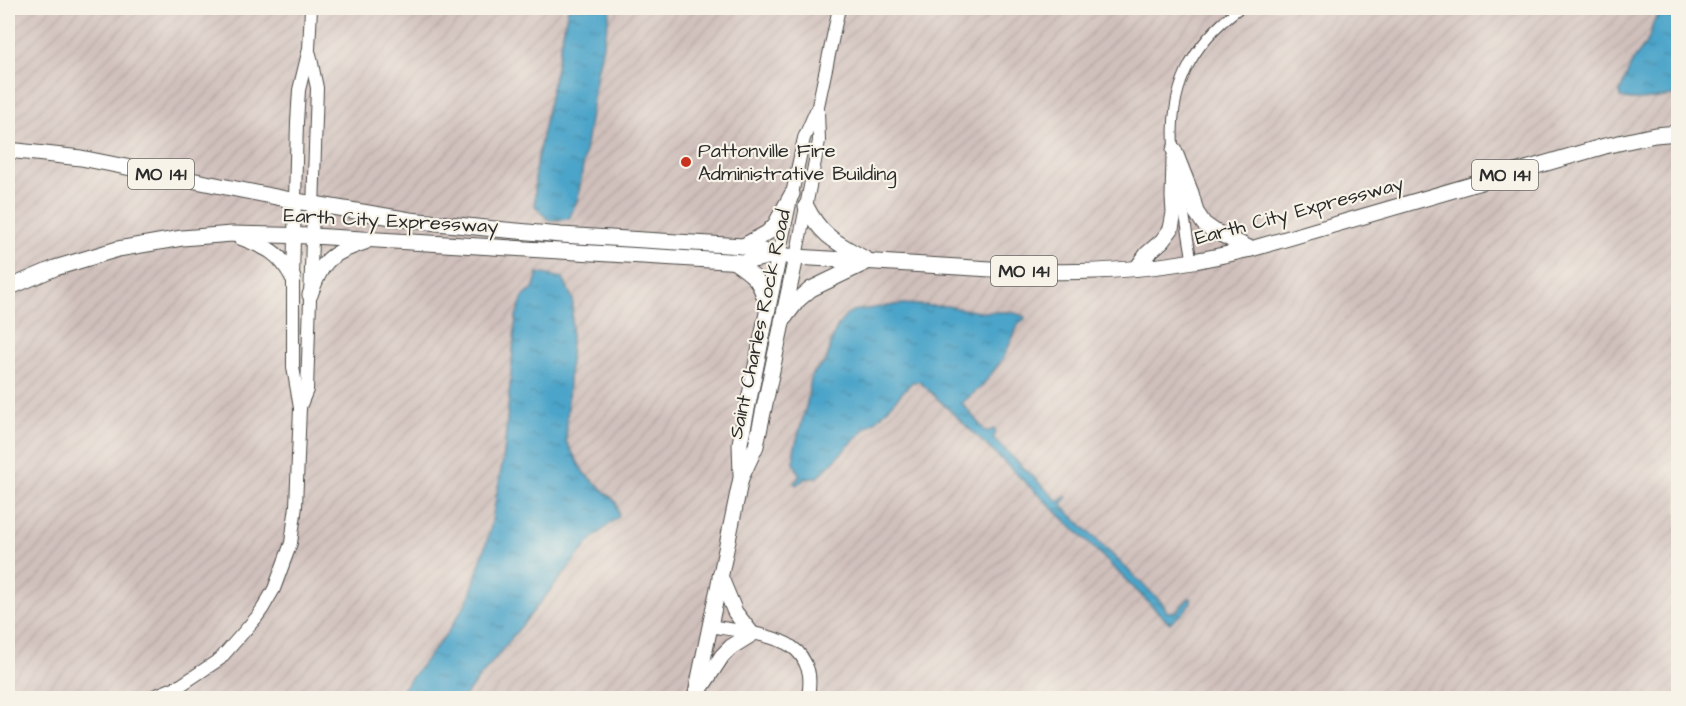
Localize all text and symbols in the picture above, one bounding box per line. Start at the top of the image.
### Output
place label: Pattonville Fire Administrative Building [698,137,896,189]
marker: Pattonville Fire Administrative Building [679,155,693,169]
road number: MO 141 [128,159,194,189]
road number: MO 141 [1472,160,1538,190]
street label: Earth City Expressway [1192,170,1407,253]
street label: Earth City Expressway [283,201,499,242]
street label: Saint Charles Rock Road [722,207,798,441]
road number: MO 141 [991,256,1057,286]

